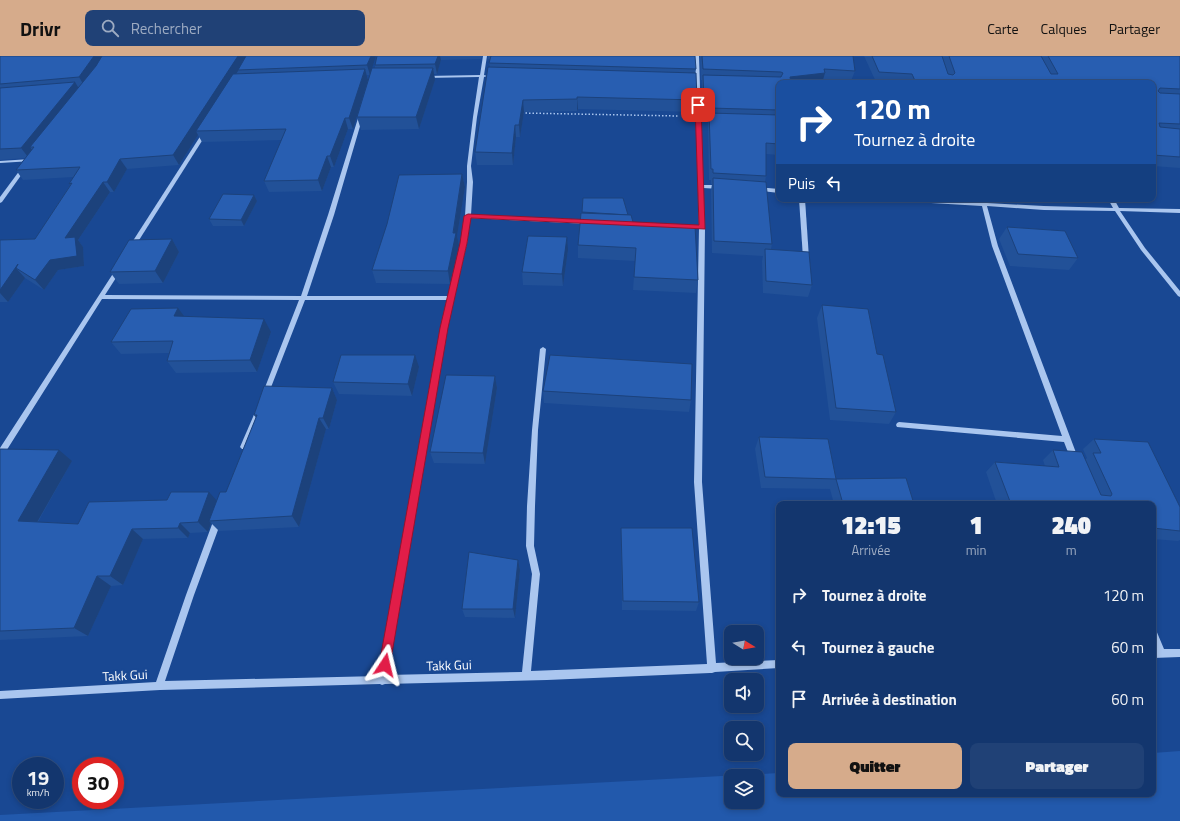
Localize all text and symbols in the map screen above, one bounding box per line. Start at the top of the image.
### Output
search box [85,10,365,46]
text: Drivr [20,14,61,43]
icon: search [99,17,121,39]
text: Rechercher [131,17,202,40]
text: Carte [987,18,1019,39]
text: Calques [1041,18,1087,39]
text: Partager [1109,18,1160,39]
text: 120 m [854,87,931,130]
pin [681,88,715,122]
icon: arrive [687,94,709,116]
icon: right [788,96,840,148]
text: Tournez à droite [854,126,975,153]
text: Puis [788,172,815,195]
icon: left [823,172,845,194]
text: 12:15 [841,507,901,543]
text: 1 [969,507,983,543]
text: 240 [1051,507,1091,543]
text: Arrivée [851,540,890,560]
text: min [966,540,986,560]
text: m [1066,540,1077,560]
icon: right [788,584,810,606]
text: Tournez à droite [822,584,927,607]
text: 120 m [1103,584,1144,607]
north arrow [724,625,764,665]
map controls [724,625,764,809]
icon: left [788,636,810,658]
text: Tournez à gauche [822,636,934,659]
text: 60 m [1111,636,1144,659]
position arrow [364,644,406,686]
street label: Takk Gui [426,654,472,676]
street label: Takk Gui [102,664,148,686]
button: sound [724,673,764,713]
icon: arrive [788,688,810,710]
text: Arrivée à destination [822,688,957,711]
text: 60 m [1111,688,1144,711]
button: search [724,721,764,761]
button: Quitter [788,743,962,789]
button: Partager [970,743,1144,789]
speed limit sign: 30 [72,757,124,809]
text: 19 [27,762,49,793]
button: layers [724,769,764,809]
text: km/h [27,785,49,800]

